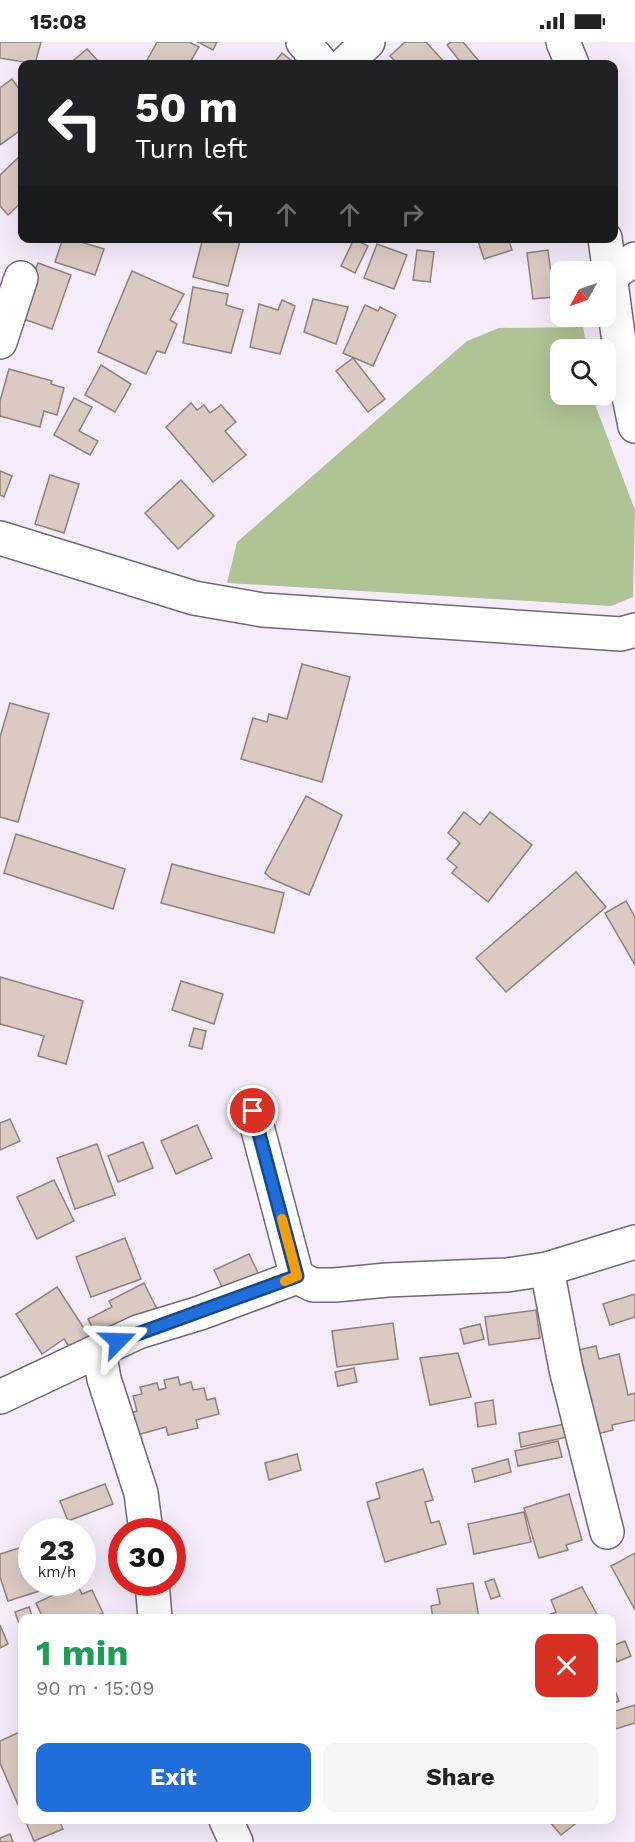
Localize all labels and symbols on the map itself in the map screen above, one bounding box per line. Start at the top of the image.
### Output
north arrow [550,261,616,327]
pin [227,1085,278,1136]
position arrow [86,1309,150,1373]
speed limit sign: 30 [108,1518,186,1596]

